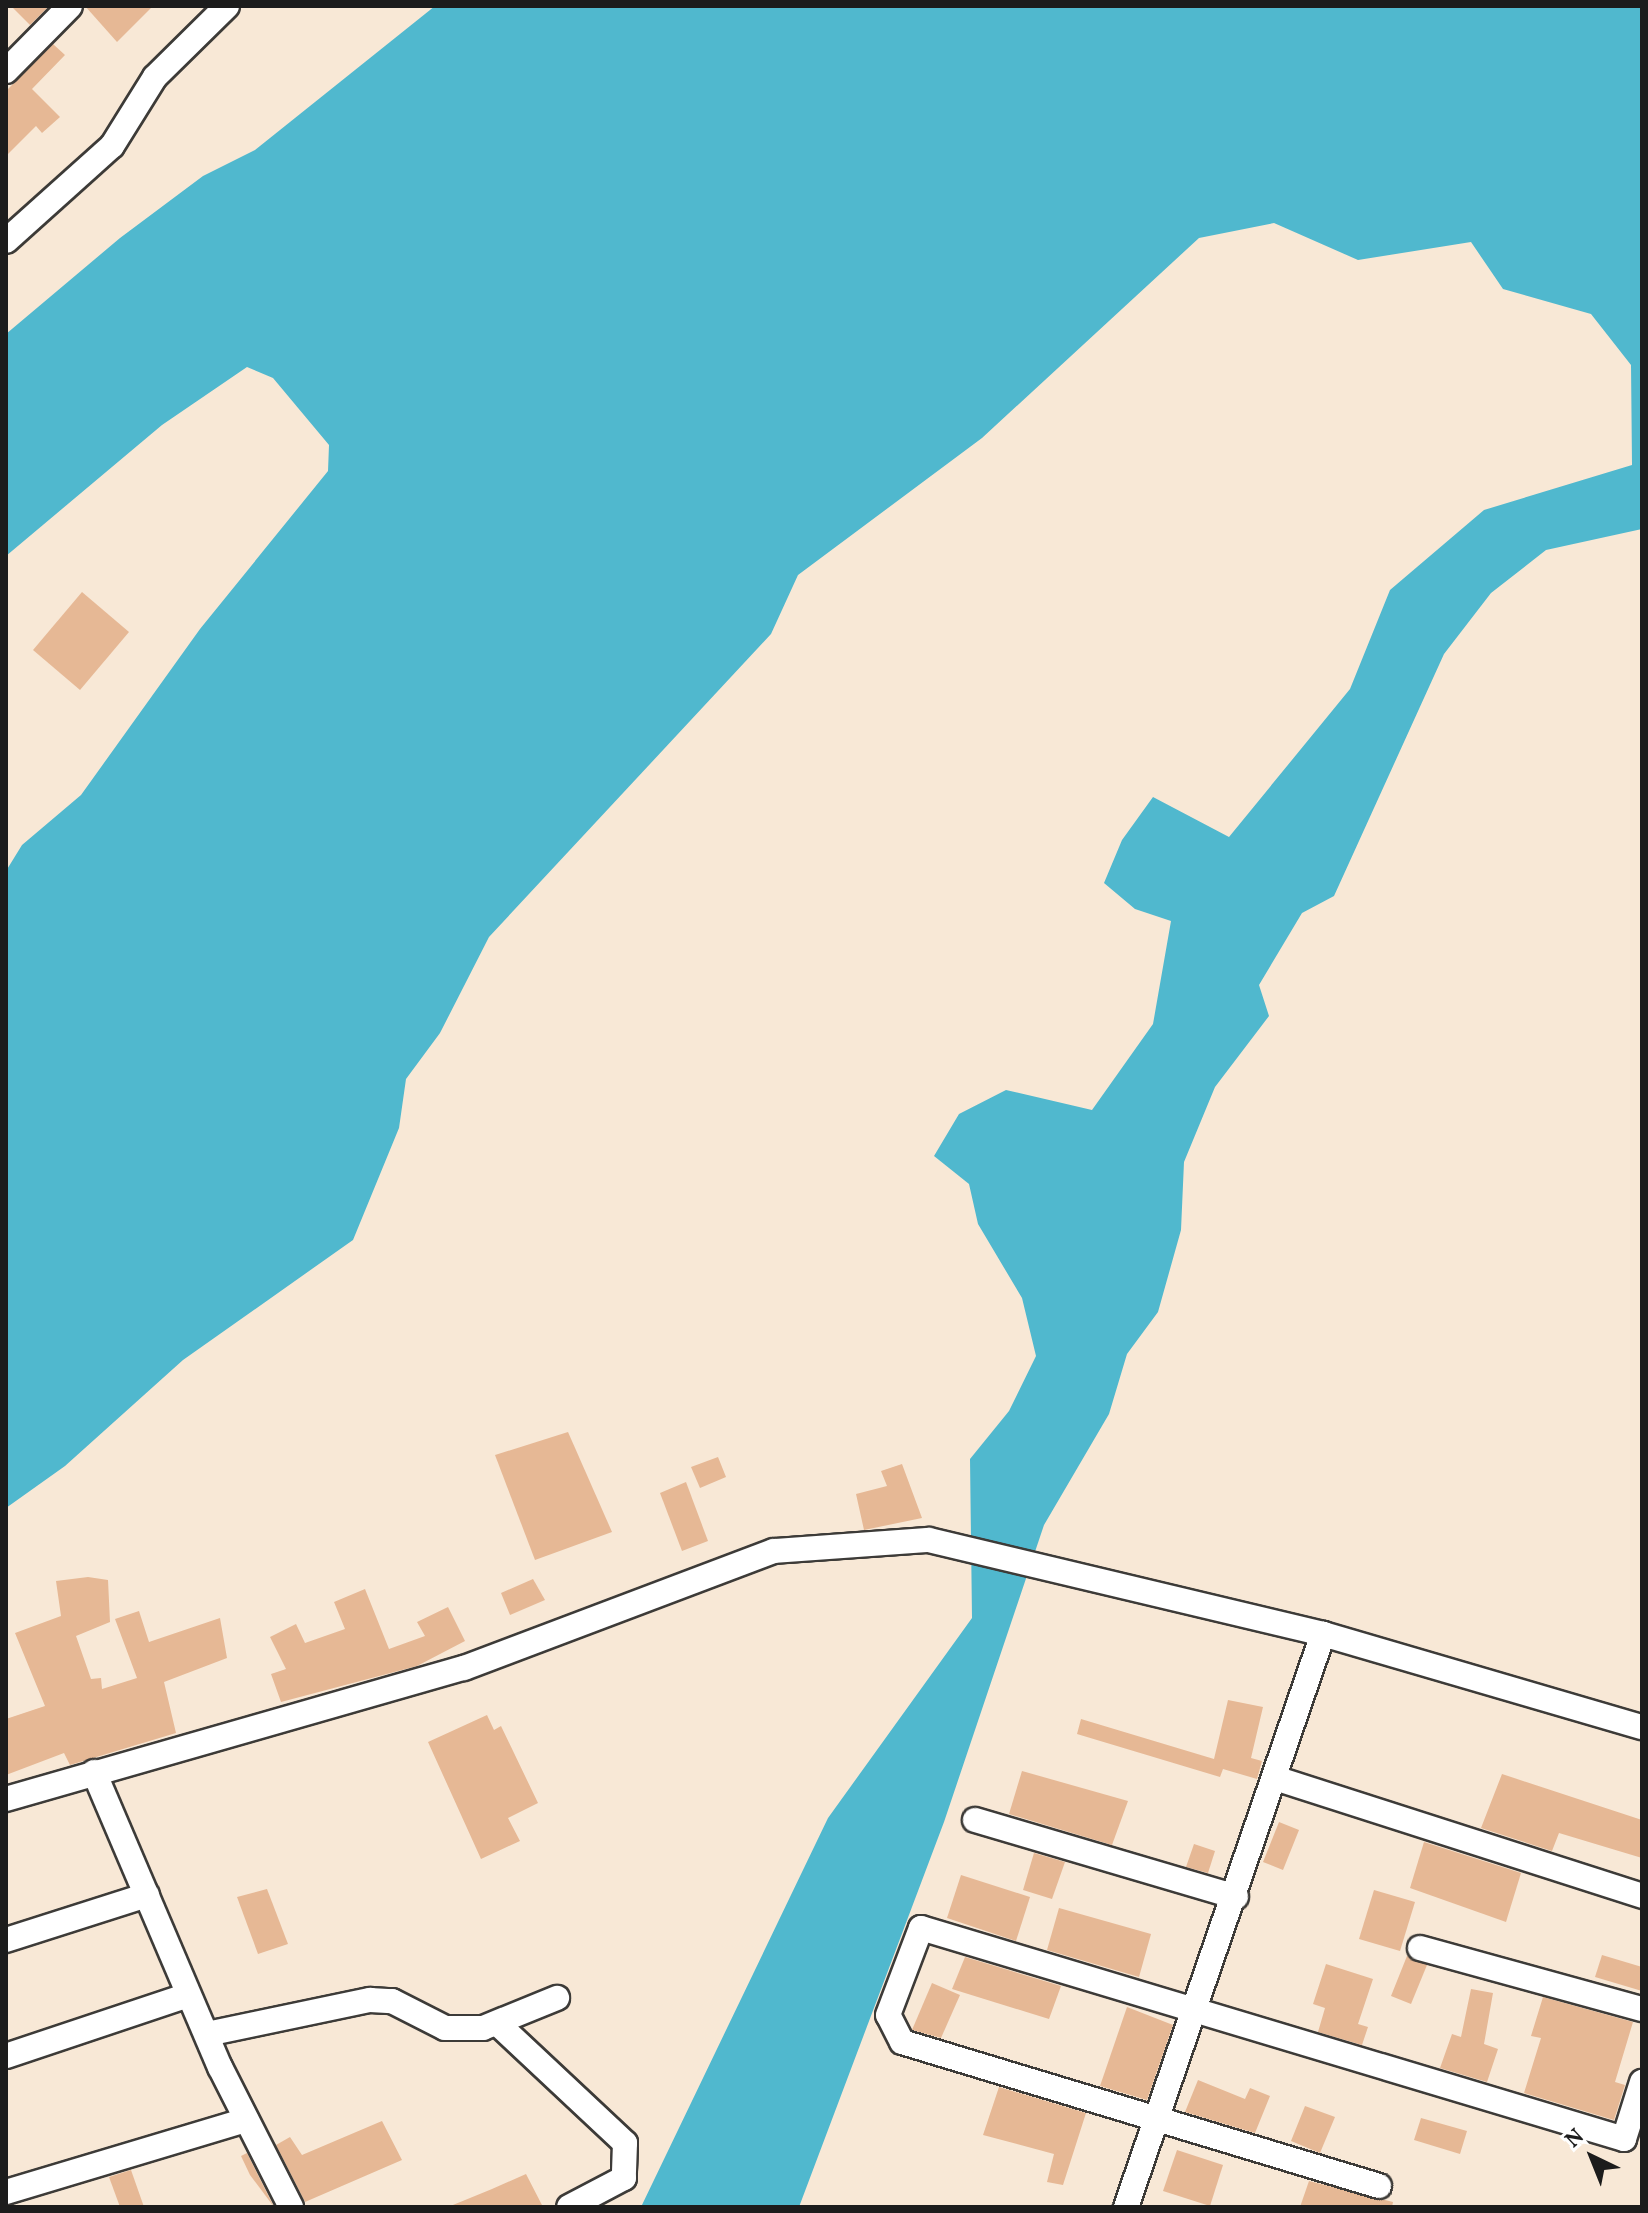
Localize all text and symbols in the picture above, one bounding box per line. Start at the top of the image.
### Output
north arrow [1552,2117,1632,2197]
text: N [1559,2122,1592,2156]

